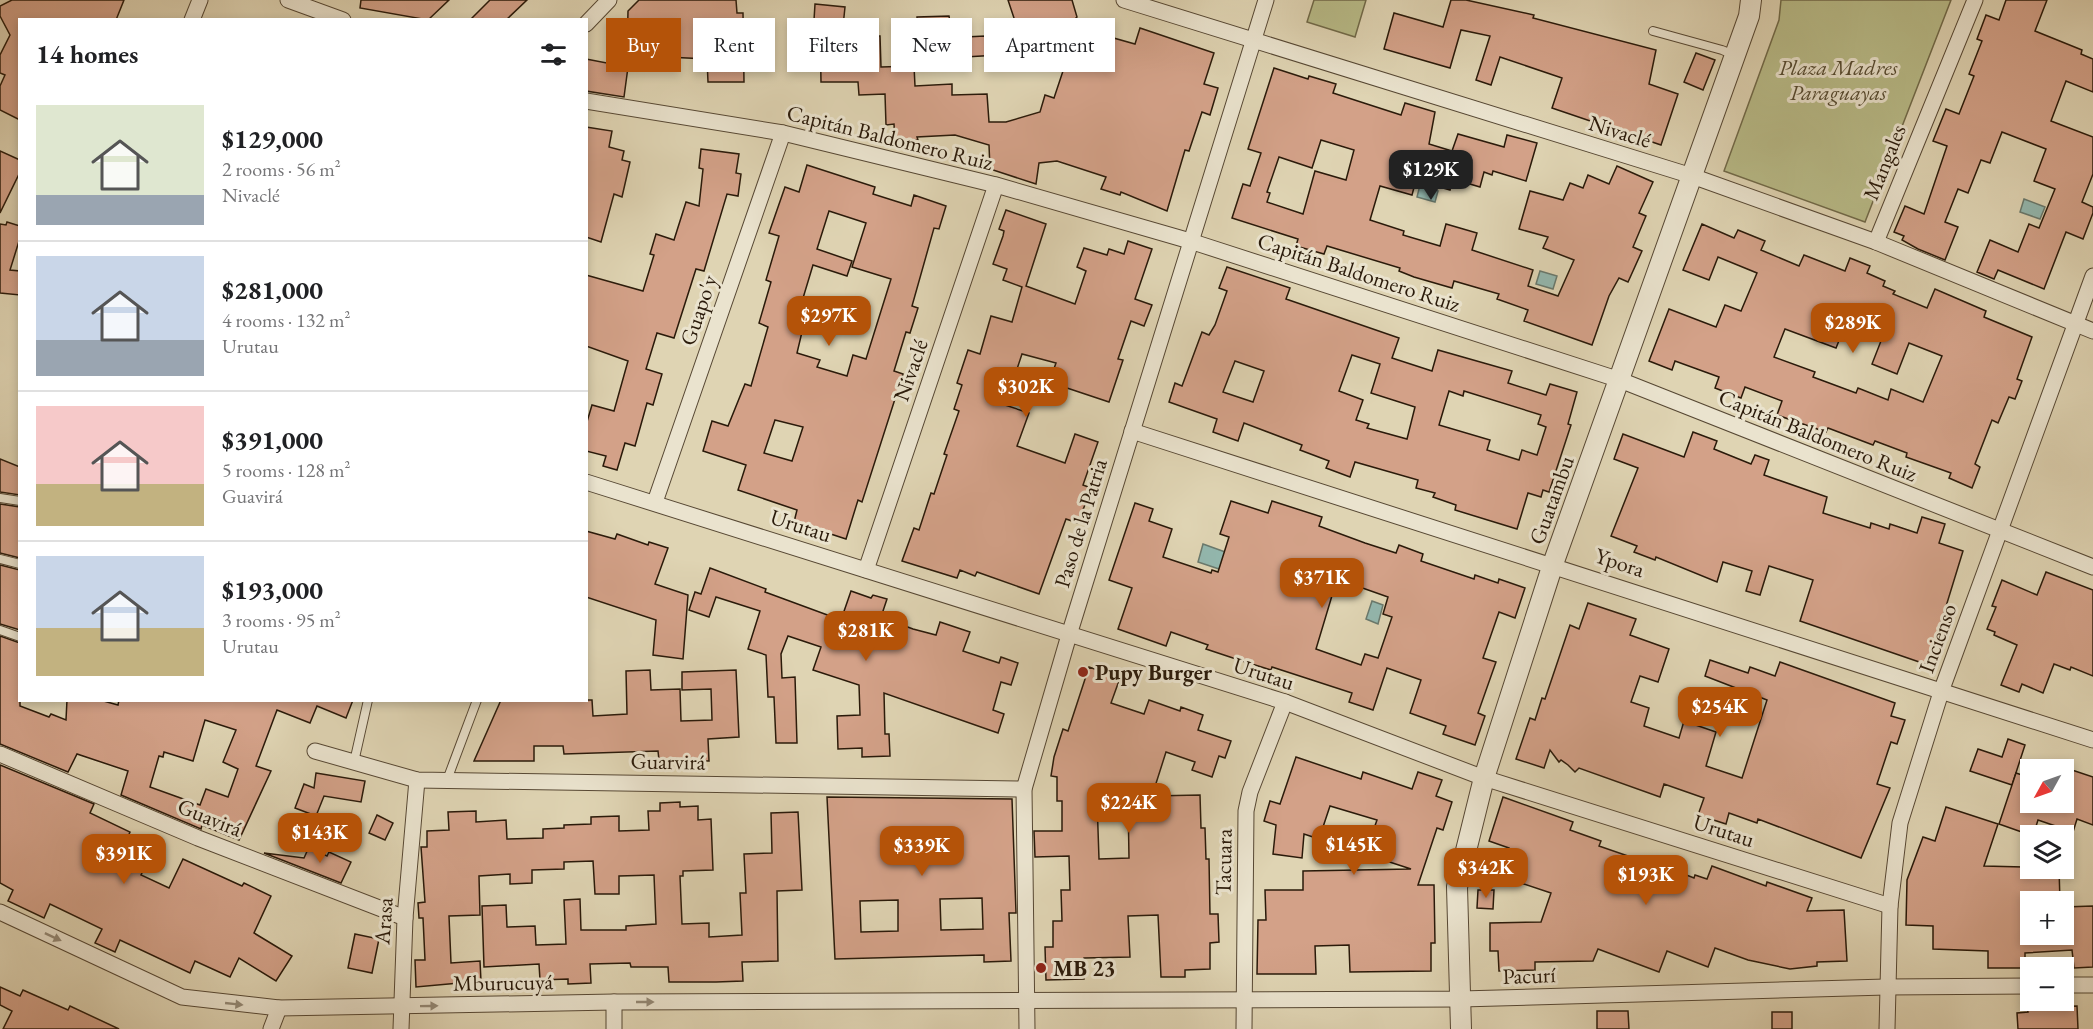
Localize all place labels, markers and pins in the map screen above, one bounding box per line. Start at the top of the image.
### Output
pin: $129K [1389,150,1473,201]
pin: $297K [787,296,871,347]
pin: $289K [1811,303,1895,354]
pin: $302K [984,367,1068,418]
pin: $371K [1280,558,1364,609]
pin: $281K [824,611,908,662]
place label: Pupy Burger [1095,658,1213,687]
marker: Pupy Burger [1076,665,1090,679]
pin: $254K [1678,687,1762,738]
pin: $224K [1087,783,1171,834]
pin: $143K [278,813,362,864]
pin: $145K [1312,825,1396,876]
pin: $339K [880,826,964,877]
pin: $391K [82,834,166,885]
pin: $342K [1444,848,1528,899]
pin: $193K [1604,855,1688,906]
place label: MB 23 [1053,954,1115,983]
marker: MB 23 [1034,961,1048,975]

